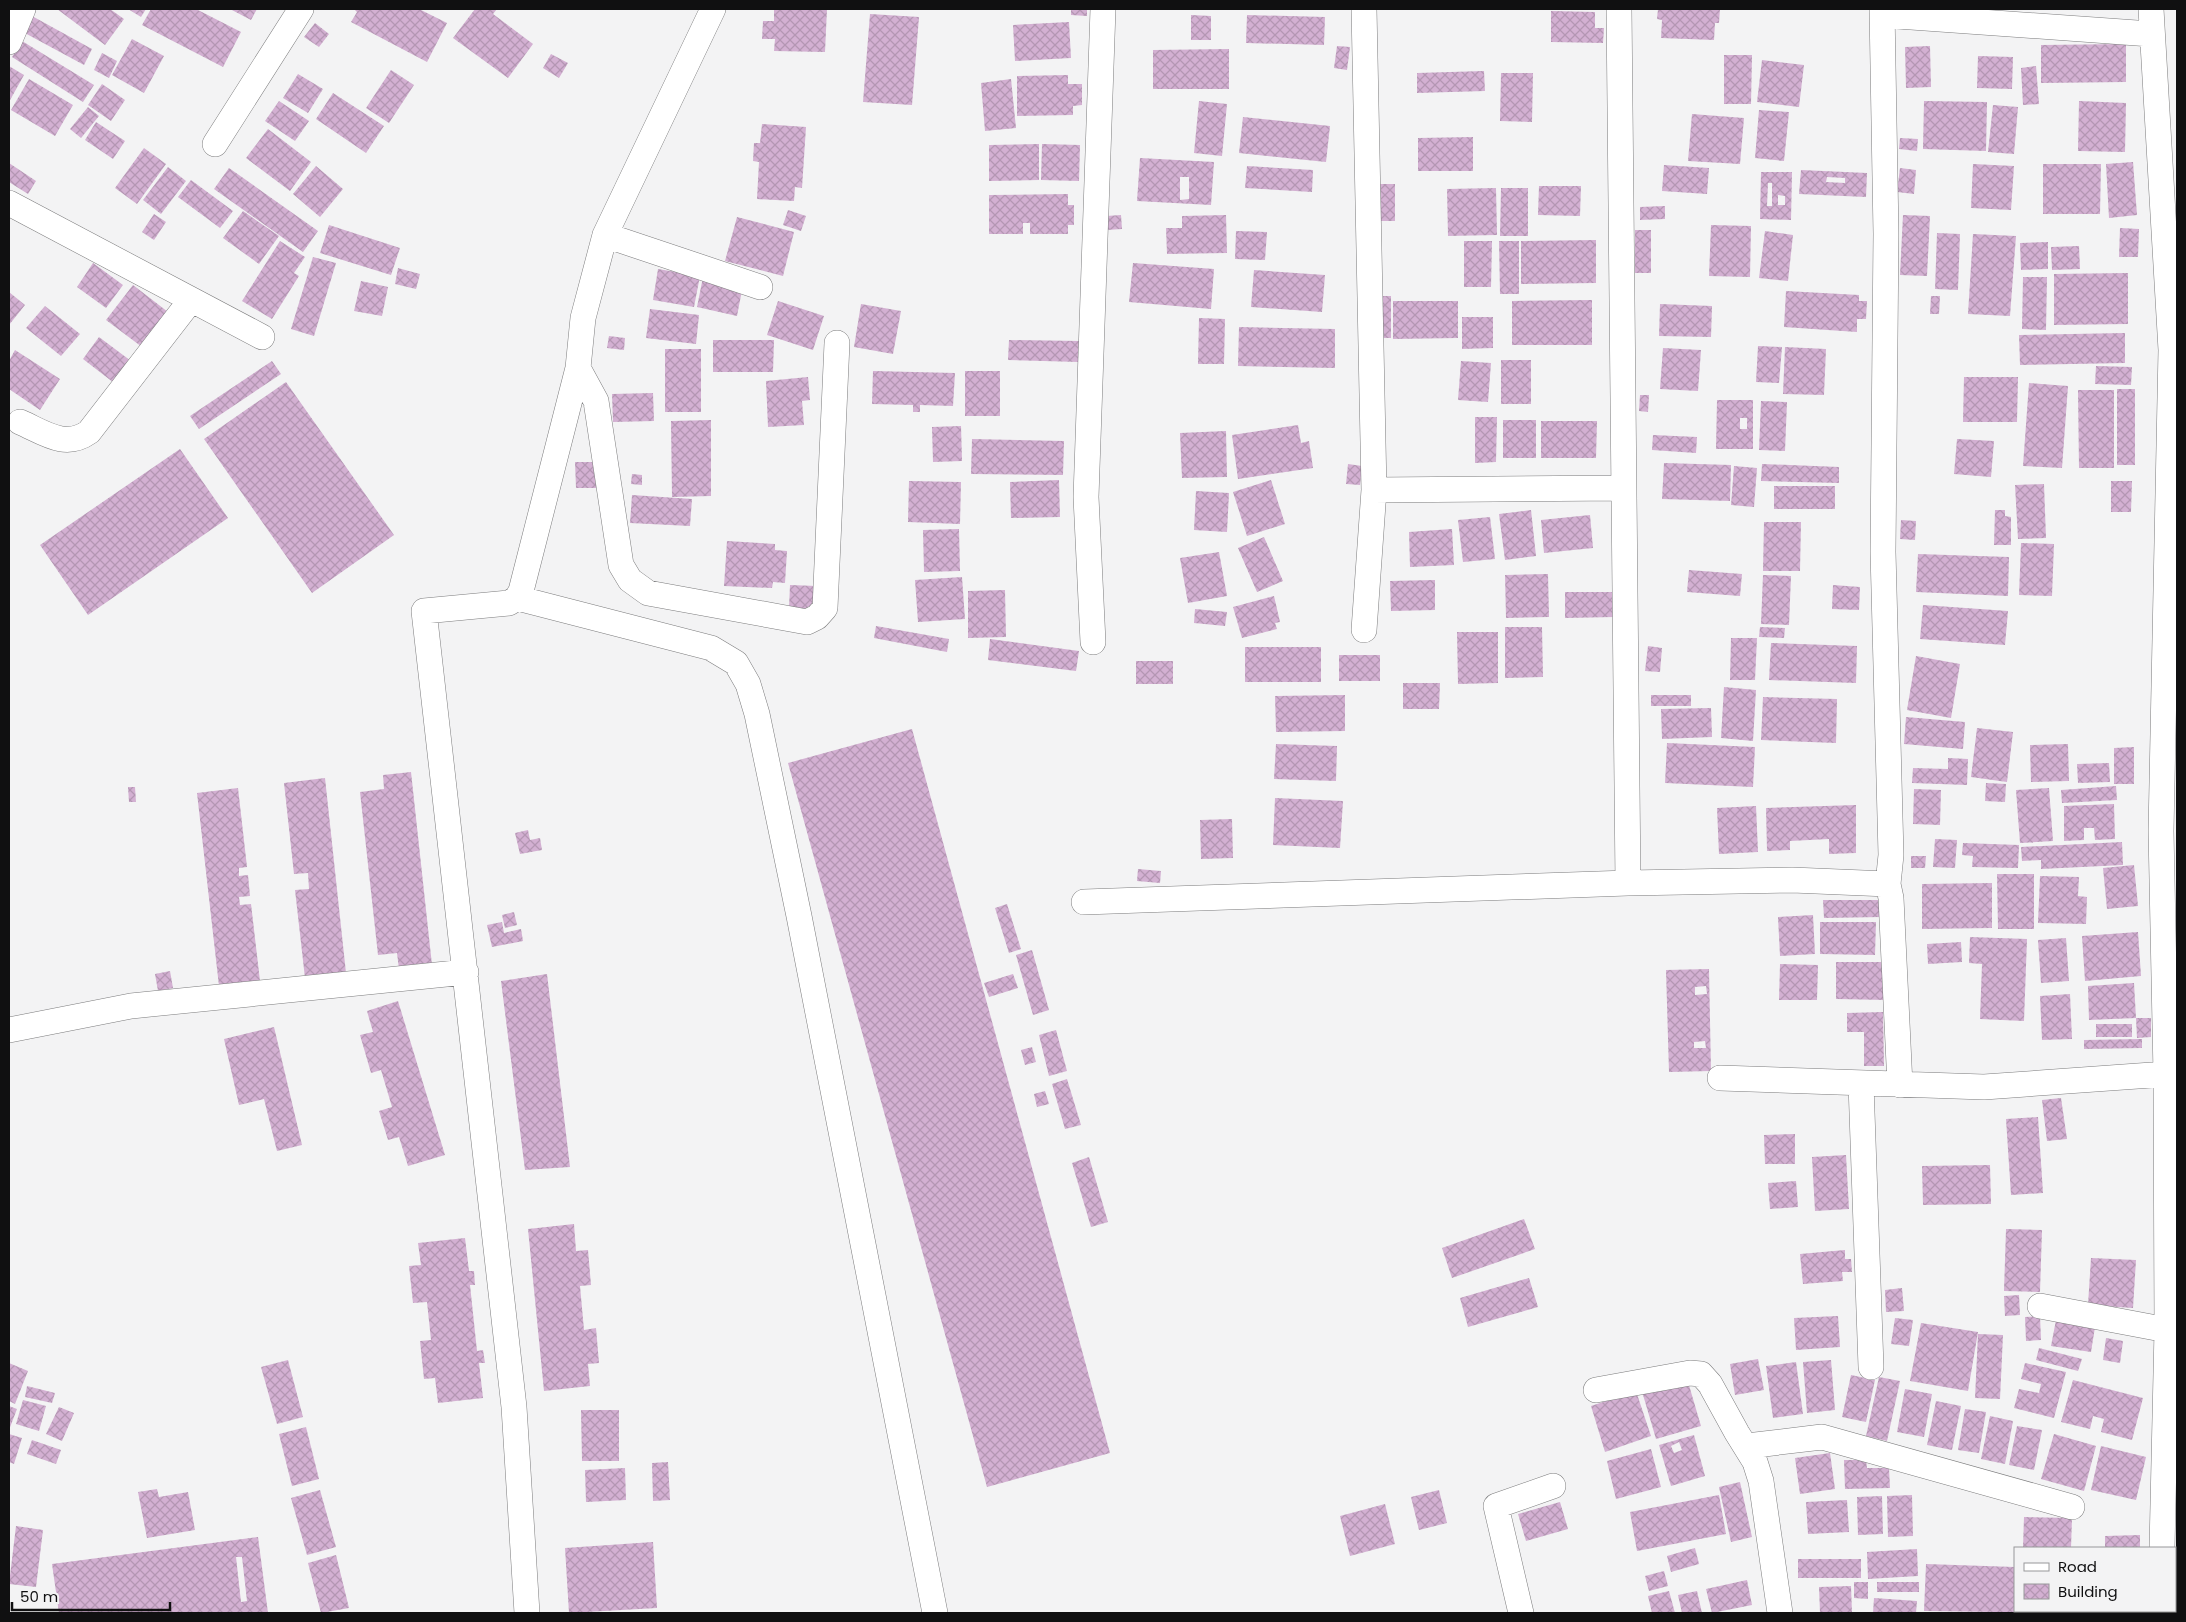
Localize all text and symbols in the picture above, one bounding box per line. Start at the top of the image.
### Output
legend [2014,1547,2176,1612]
text: Road [2058,1556,2097,1577]
scale bar [12,1580,170,1612]
text: Building [2058,1581,2118,1602]
text: 50 m [20,1586,58,1607]

